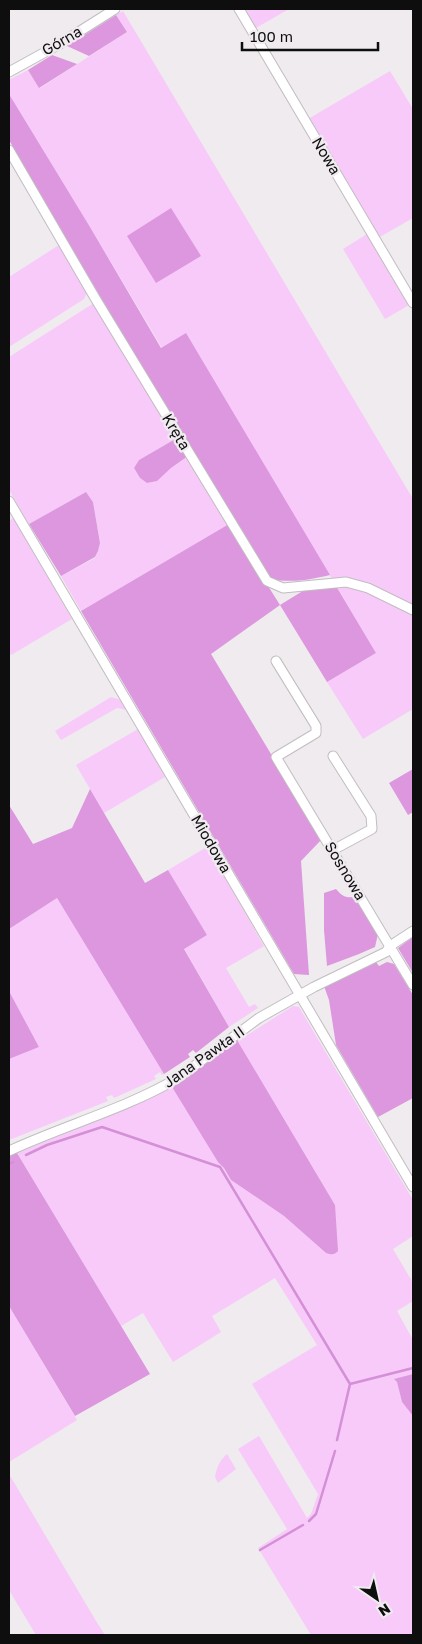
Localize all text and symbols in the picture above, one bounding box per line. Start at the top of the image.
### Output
scale bar [242,20,378,52]
street label: Górna [38,22,85,59]
text: 100 m [250,27,293,45]
street label: Nowa [309,133,345,178]
street label: Kręta [159,410,195,453]
street label: Miodowa [188,811,236,876]
street label: Sosnowa [321,838,370,903]
street label: Jana Pawła II [159,1022,248,1091]
north arrow [352,1574,402,1624]
text: N [375,1600,394,1620]

